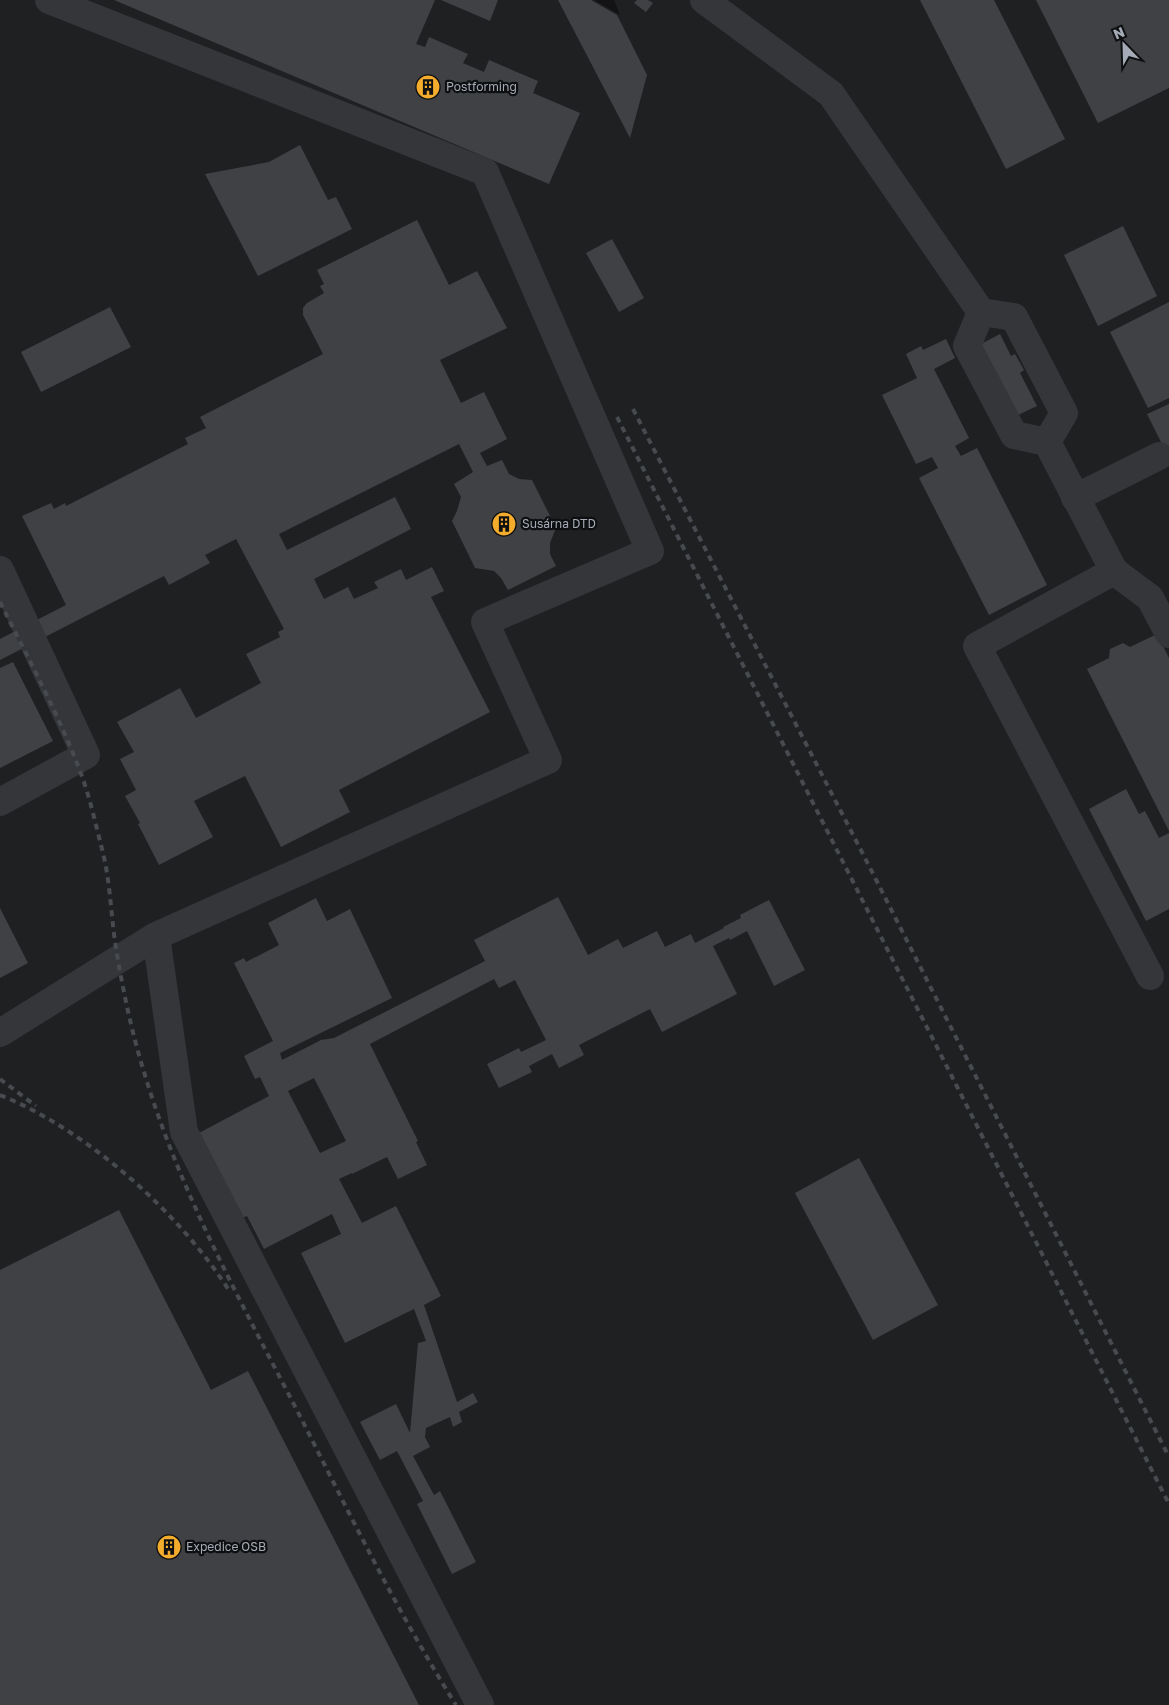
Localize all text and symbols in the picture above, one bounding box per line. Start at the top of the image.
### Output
north arrow [1099,20,1149,70]
text: N [1111,23,1127,42]
building icon: Postforming [415,74,441,100]
place label: Postforming [446,79,517,94]
building icon: Susárna DTD [491,511,517,537]
place label: Susárna DTD [522,516,596,531]
building icon: Expedice OSB [156,1534,182,1560]
place label: Expedice OSB [186,1539,266,1554]

